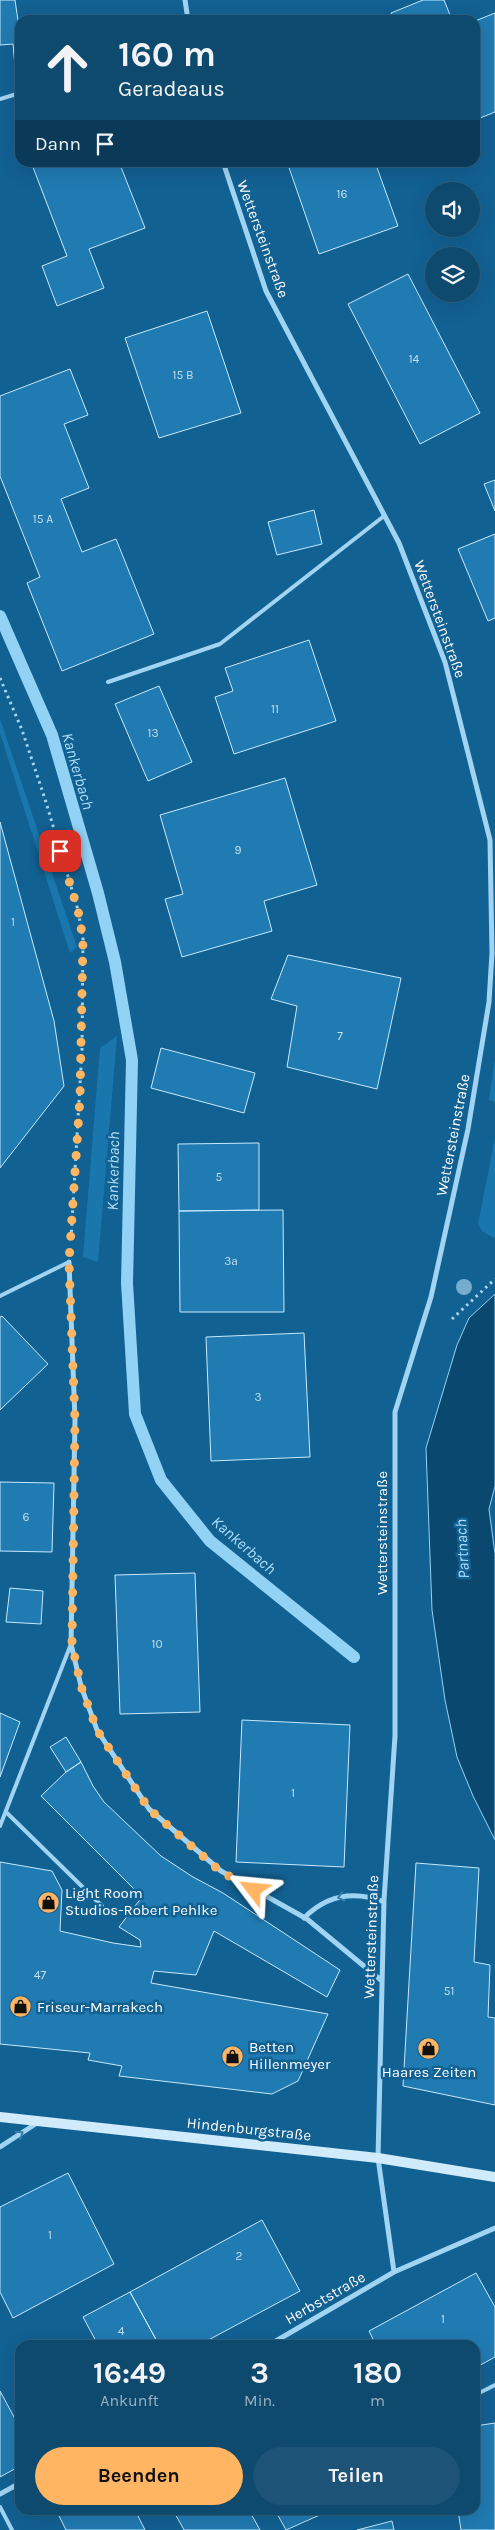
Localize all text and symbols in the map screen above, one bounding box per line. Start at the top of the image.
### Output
text: 160 m [118,34,216,75]
icon: ahead [35,35,100,100]
text: Geradeaus [118,76,225,102]
icon: arrive [91,130,119,158]
text: Dann [35,133,81,155]
street label: Wettersteinstraße [233,178,293,300]
map controls [425,182,480,302]
button: sound [425,182,480,237]
house number: 16 [337,187,348,201]
button: layers [425,247,480,302]
house number: 14 [409,352,420,366]
house number: 15 B [172,368,194,382]
house number: 15 A [33,512,53,526]
street label: Wettersteinstraße [410,558,470,680]
house number: 11 [271,702,279,716]
house number: 13 [147,726,159,740]
water label: Kankerbach [58,730,98,812]
pin [39,830,81,872]
icon: arrive [46,837,74,865]
house number: 9 [235,843,242,857]
house number: 1 [11,915,15,929]
house number: 7 [337,1029,343,1043]
street label: Wettersteinstraße [432,1072,474,1198]
water label: Kankerbach [103,1131,123,1211]
house number: 5 [216,1170,223,1184]
house number: 3a [224,1254,238,1268]
house number: 3 [254,1390,262,1404]
street label: Wettersteinstraße [373,1471,391,1595]
house number: 6 [23,1510,30,1524]
water label: Kankerbach [208,1512,280,1578]
water label: Partnach [451,1519,473,1579]
house number: 10 [151,1637,163,1651]
house number: 1 [291,1786,295,1800]
position arrow [227,1863,279,1915]
street label: Wettersteinstraße [360,1875,382,1999]
place label: Light Room Studios-Robert Pehlke [65,1884,217,1919]
shop icon: Light Room Studios-Robert Pehlke [37,1890,61,1914]
one-way arrow [338,1892,346,1902]
house number: 47 [34,1968,47,1982]
house number: 51 [444,1984,454,1998]
shop icon: Friseur-Marrakech [9,1995,33,2019]
place label: Friseur-Marrakech [37,1998,163,2016]
shop icon: Haares Zeiten [417,2037,441,2061]
place label: Betten Hillenmeyer [249,2038,331,2073]
shop icon: Betten Hillenmeyer [221,2044,245,2068]
place label: Haares Zeiten [382,2063,476,2081]
street label: Hindenburgstraße [186,2114,312,2144]
one-way arrow [15,2131,24,2140]
house number: 1 [48,2228,52,2242]
house number: 2 [236,2249,243,2263]
street label: Herbststraße [282,2268,368,2328]
house number: 1 [441,2312,445,2326]
house number: 4 [118,2324,125,2338]
text: 16:49 [93,2355,166,2391]
text: 3 [250,2355,269,2391]
text: 180 [353,2355,402,2391]
text: Ankunft [100,2391,159,2410]
text: Min. [244,2391,275,2410]
text: m [370,2391,385,2410]
button: Beenden [35,2447,243,2505]
button: Teilen [253,2447,460,2505]

